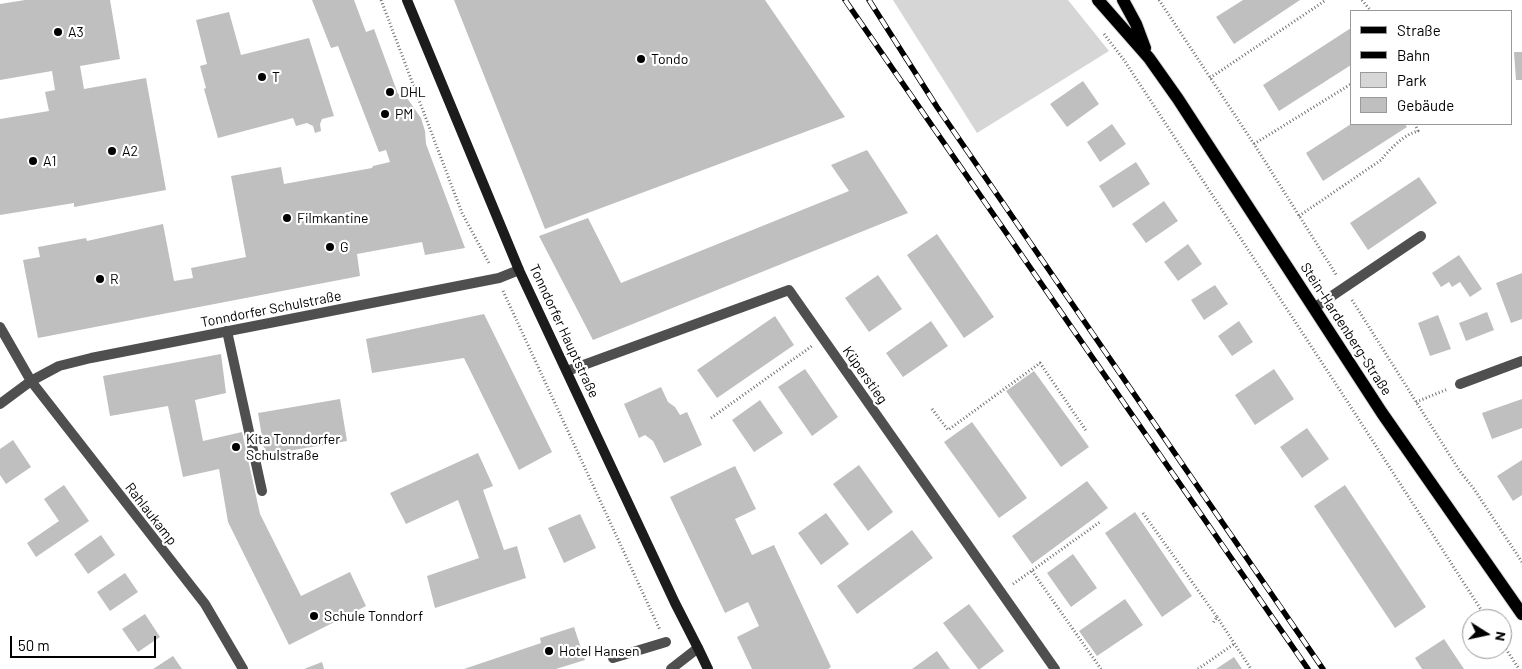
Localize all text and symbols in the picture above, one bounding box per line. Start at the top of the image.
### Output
legend [1350,10,1512,125]
text: Straße [1397,21,1441,39]
place label: A3 [68,24,84,40]
marker: A3 [52,26,64,38]
text: Bahn [1397,46,1430,64]
place label: Tondo [651,51,688,67]
marker: Tondo [635,53,647,65]
place label: T [272,69,280,85]
marker: T [256,71,268,83]
text: Park [1397,71,1426,89]
place label: DHL [400,84,426,100]
marker: DHL [384,86,396,98]
text: Gebäude [1397,96,1454,114]
place label: PM [395,106,413,122]
marker: PM [379,108,391,120]
place label: A2 [122,143,138,159]
marker: A2 [106,145,118,157]
place label: A1 [43,153,56,169]
marker: A1 [27,155,39,167]
place label: Filmkantine [297,210,368,226]
marker: Filmkantine [281,212,293,224]
place label: G [340,239,349,255]
marker: G [324,241,336,253]
street label: Stein-Hardenberg-Straße [1297,260,1395,398]
street label: Tonndorfer Hauptstraße [526,261,602,401]
place label: R [110,271,119,287]
marker: R [94,273,106,285]
street label: Tonndorfer Schulstraße [199,287,343,331]
street label: Küperstieg [839,343,891,407]
place label: Kita Tonndorfer Schulstraße [246,431,340,464]
marker: Kita Tonndorfer Schulstraße [230,441,242,453]
street label: Rahlaukamp [121,479,181,549]
place label: Schule Tonndorf [324,608,423,624]
north arrow [1462,609,1512,659]
marker: Schule Tonndorf [308,610,320,622]
scale bar [12,626,159,658]
text: N [1492,630,1510,643]
text: 50 m [18,636,50,654]
place label: Hotel Hansen [559,643,640,659]
marker: Hotel Hansen [543,645,555,657]

